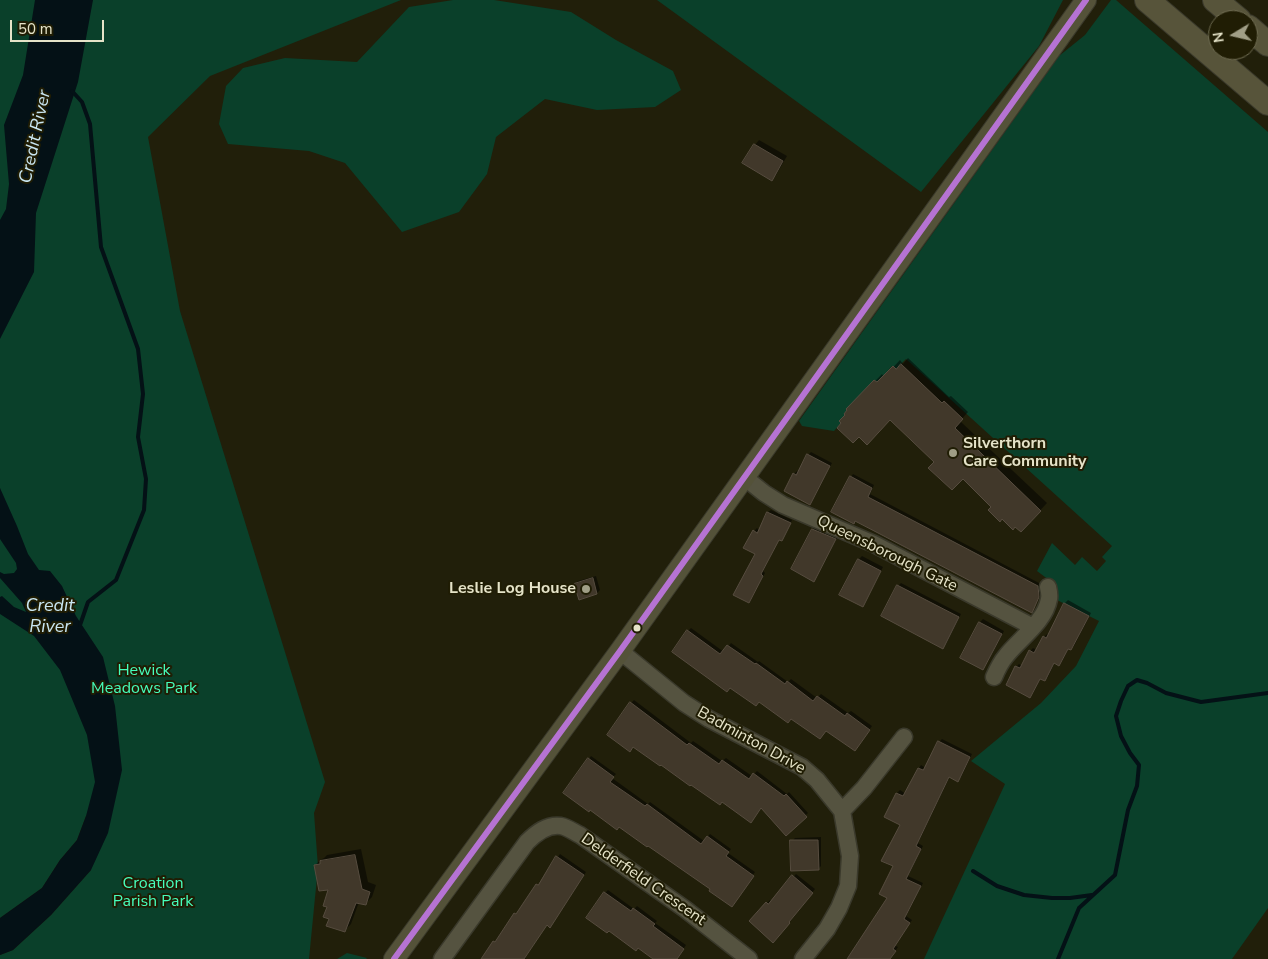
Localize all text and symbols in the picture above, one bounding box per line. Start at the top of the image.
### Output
scale bar [12,10,106,42]
north arrow [1208,10,1258,60]
text: 50 m [18,19,53,39]
text: N [1208,31,1229,44]
water label: Credit River [16,88,56,186]
place label: Silverthorn Care Community [963,434,1086,472]
marker: Silverthorn Care Community [947,447,959,459]
street label: Queensborough Gate [814,512,960,596]
place label: Leslie Log House [449,579,576,599]
marker: Leslie Log House [580,583,592,595]
water label: Credit River [26,596,74,638]
unlabelled marker [632,623,642,633]
park label: Hewick Meadows Park [91,661,197,699]
street label: Badminton Drive [694,703,808,779]
street label: Delderfield Crescent [577,830,709,930]
park label: Croation Parish Park [113,874,193,912]

